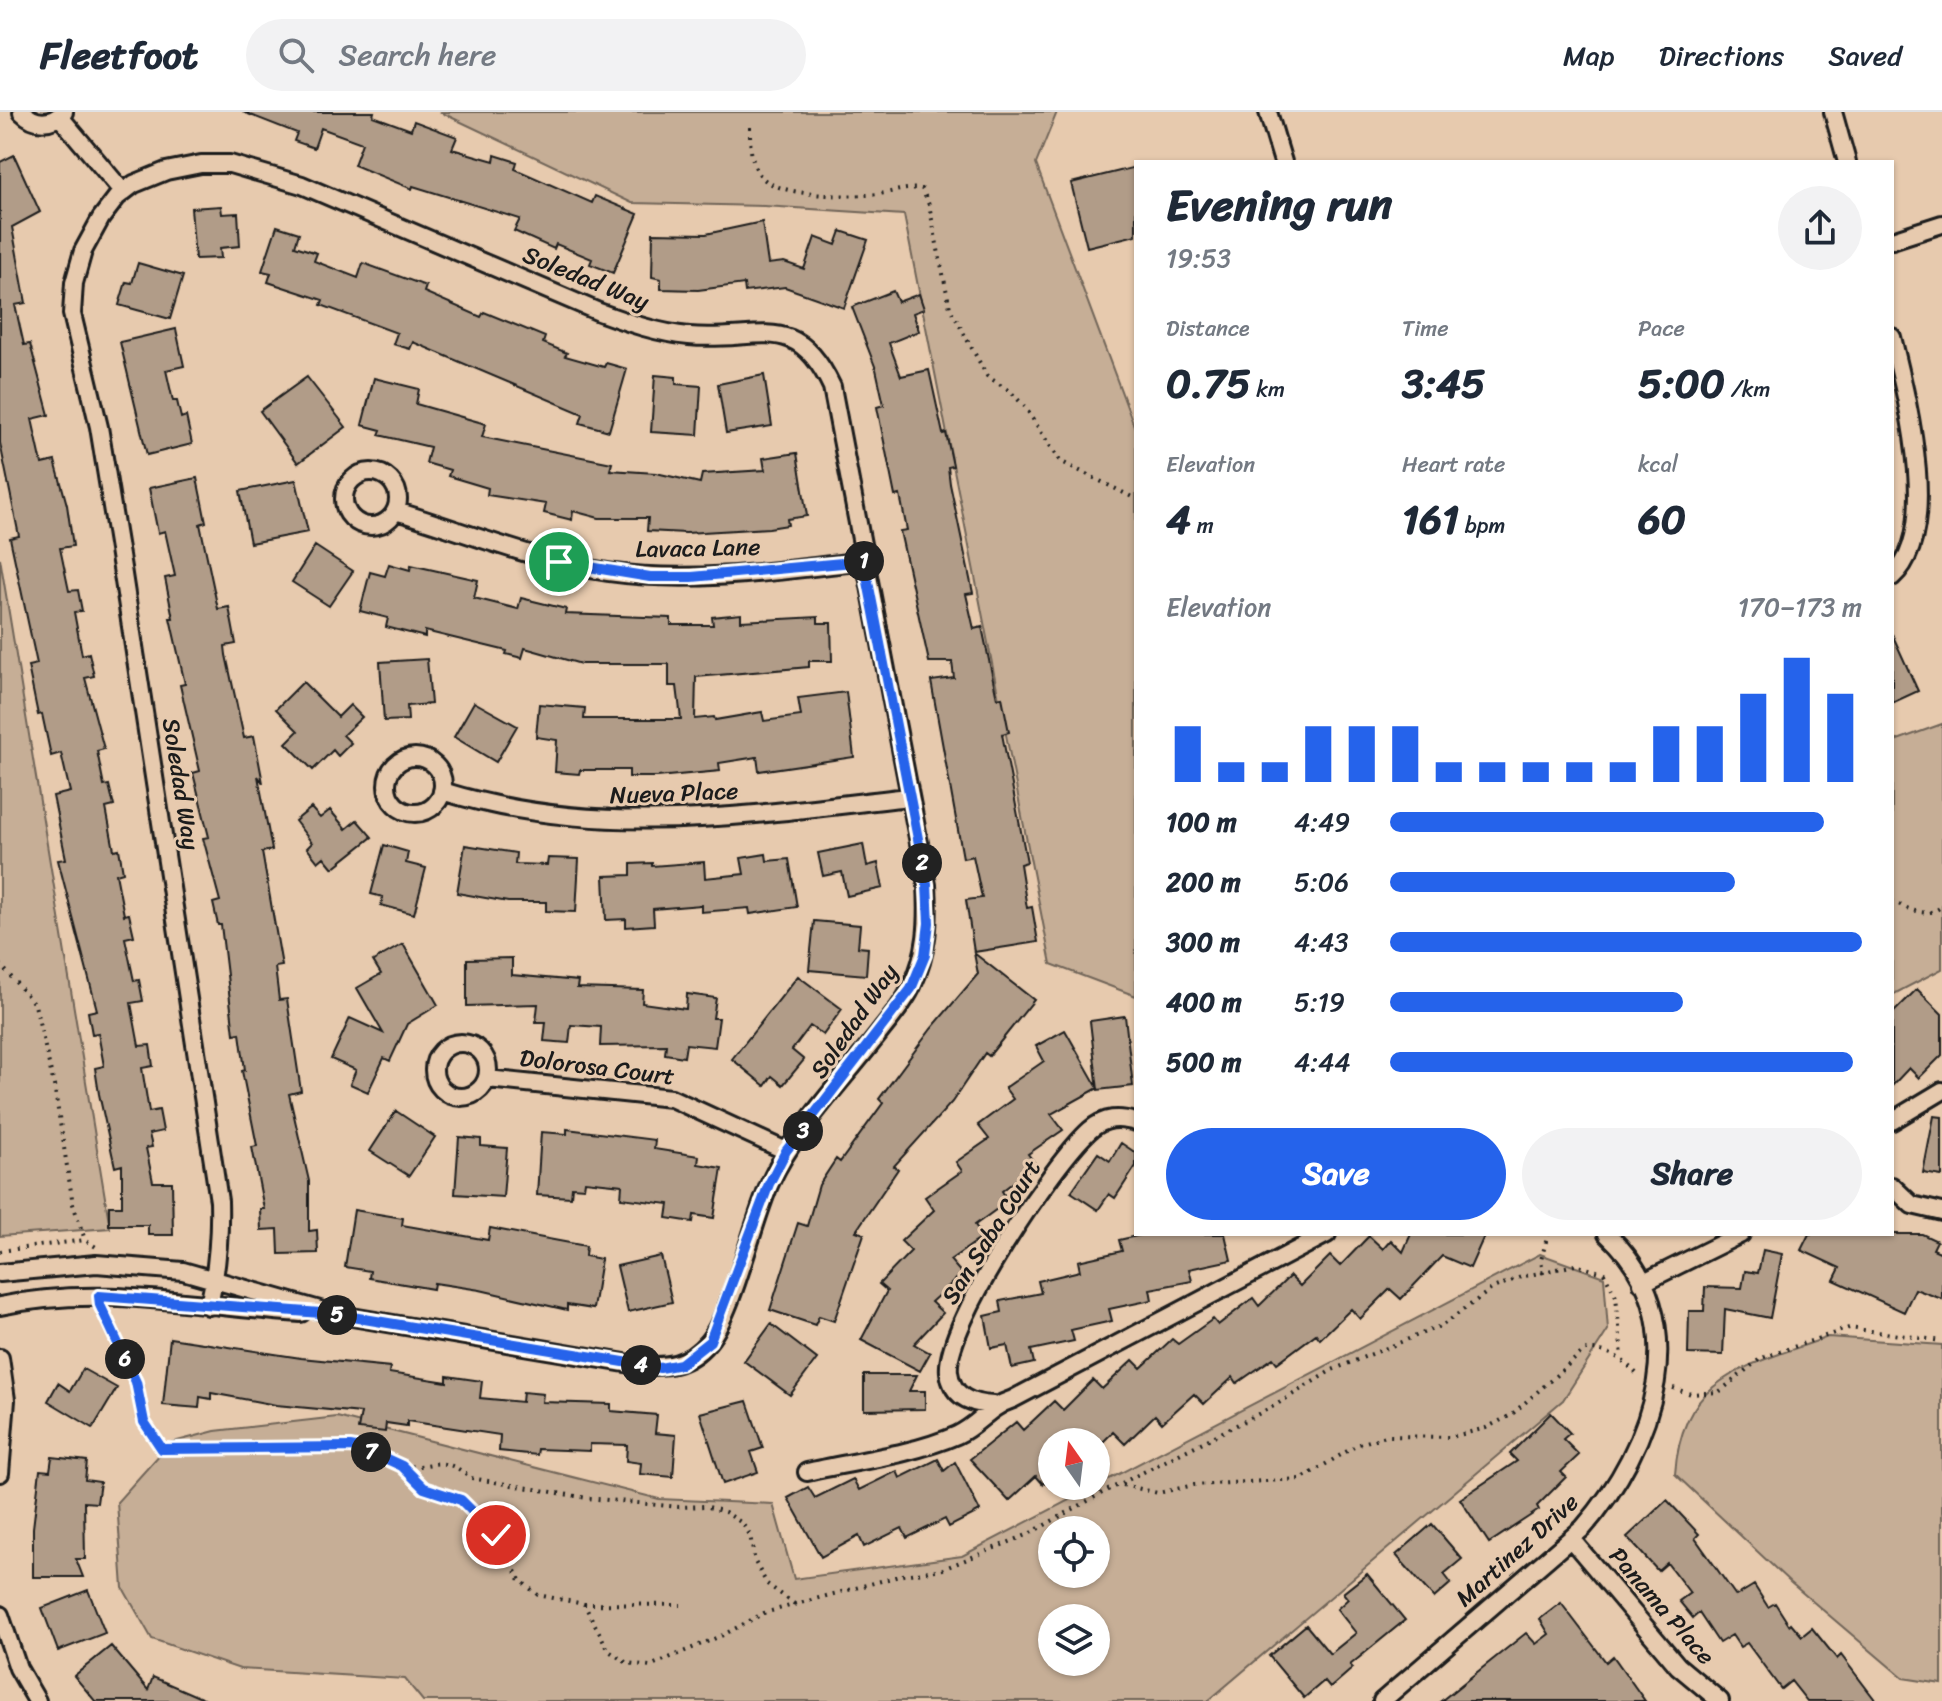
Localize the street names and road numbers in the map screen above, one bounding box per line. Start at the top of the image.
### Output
street label: Soledad Way [516,234,656,323]
street label: Lavaca Lane [635,526,761,570]
street label: Soledad Way [150,715,212,854]
street label: Nueva Place [609,770,739,816]
street label: Soledad Way [799,954,910,1088]
street label: Dolorosa Court [517,1037,677,1097]
street label: San Saba Court [930,1151,1052,1313]
street label: Martinez Drive [1445,1482,1589,1618]
street label: Panama Place [1598,1537,1726,1675]

